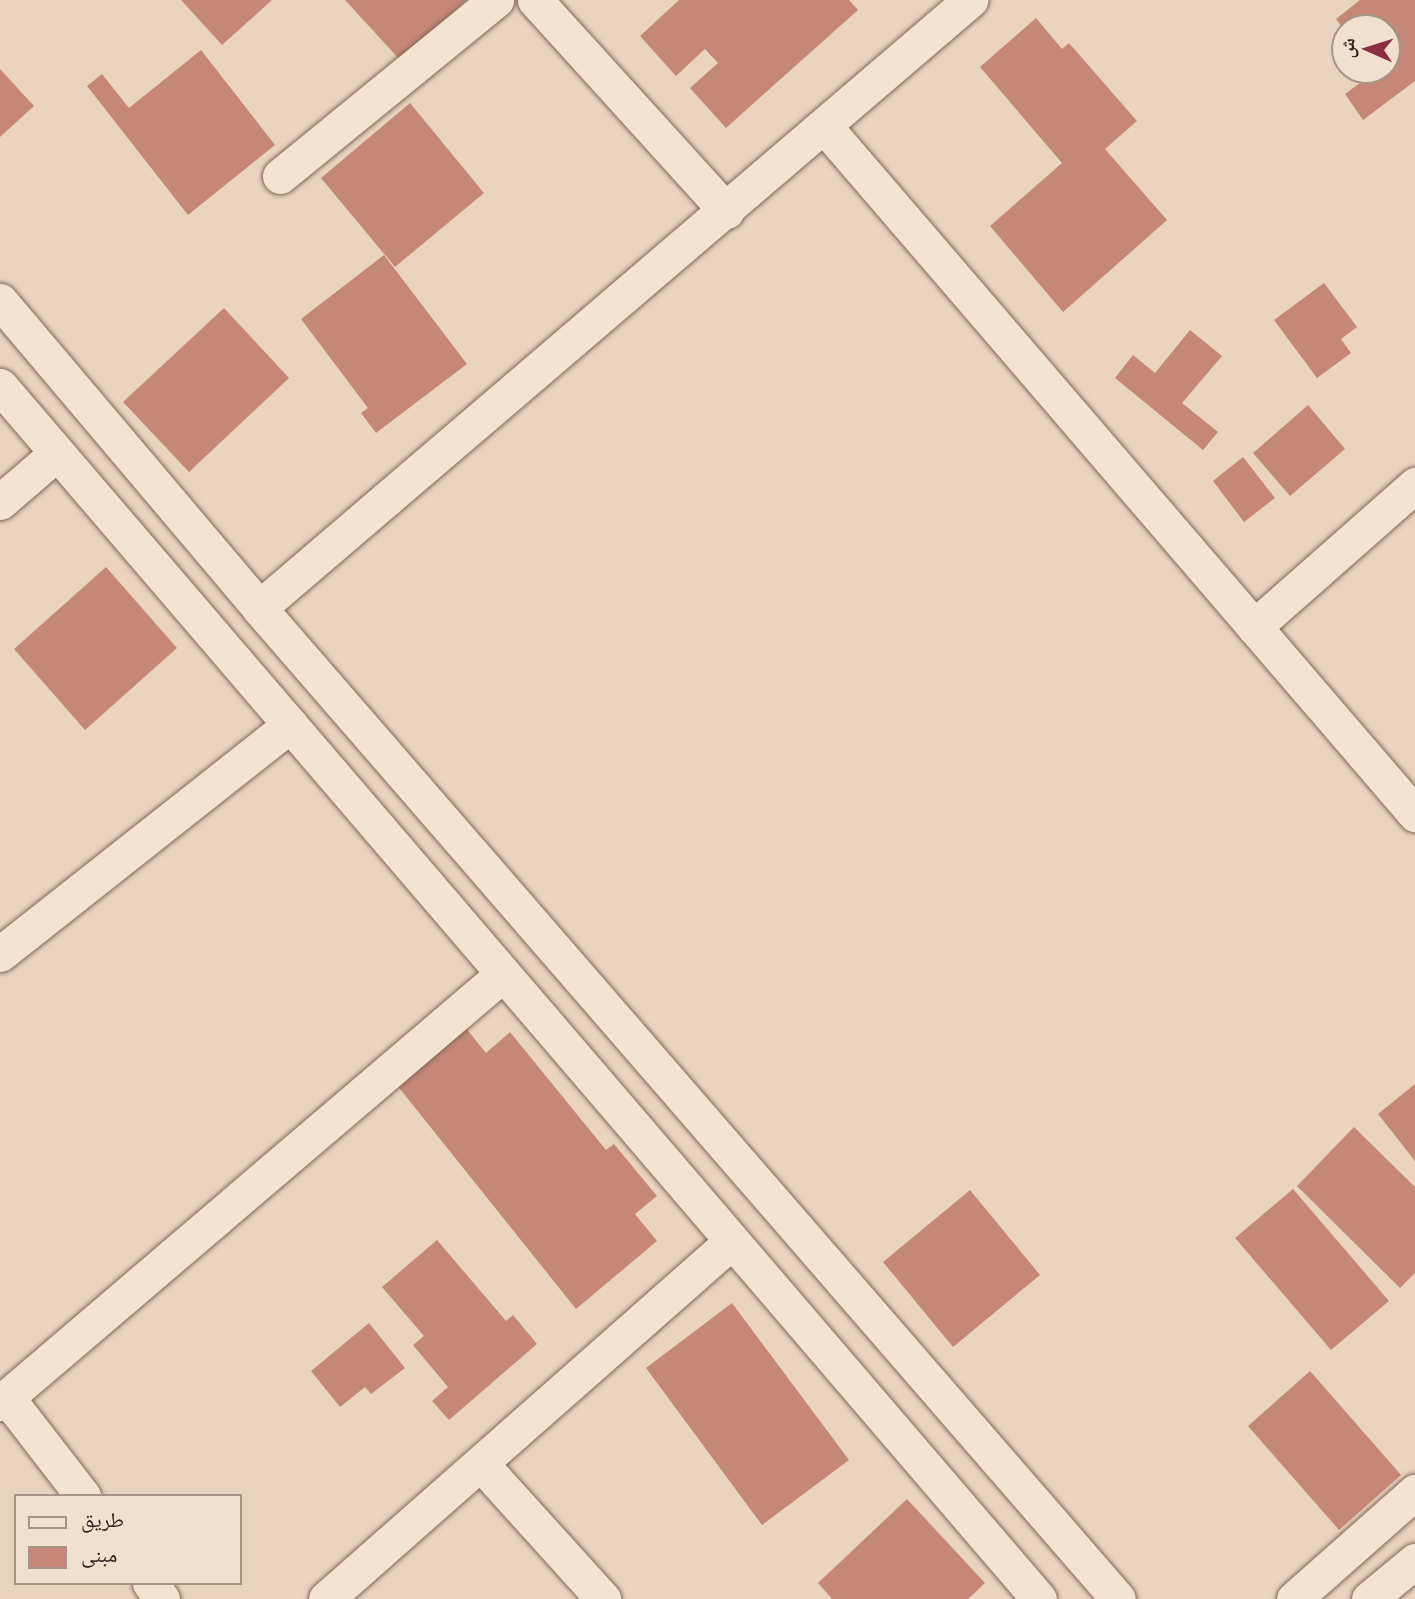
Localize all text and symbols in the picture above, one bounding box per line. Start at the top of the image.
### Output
north arrow [1331,14,1401,84]
text: ش [1335,37,1360,59]
legend [14,1494,242,1585]
text: طريق [81,1505,124,1533]
text: مبنى [81,1540,117,1568]

